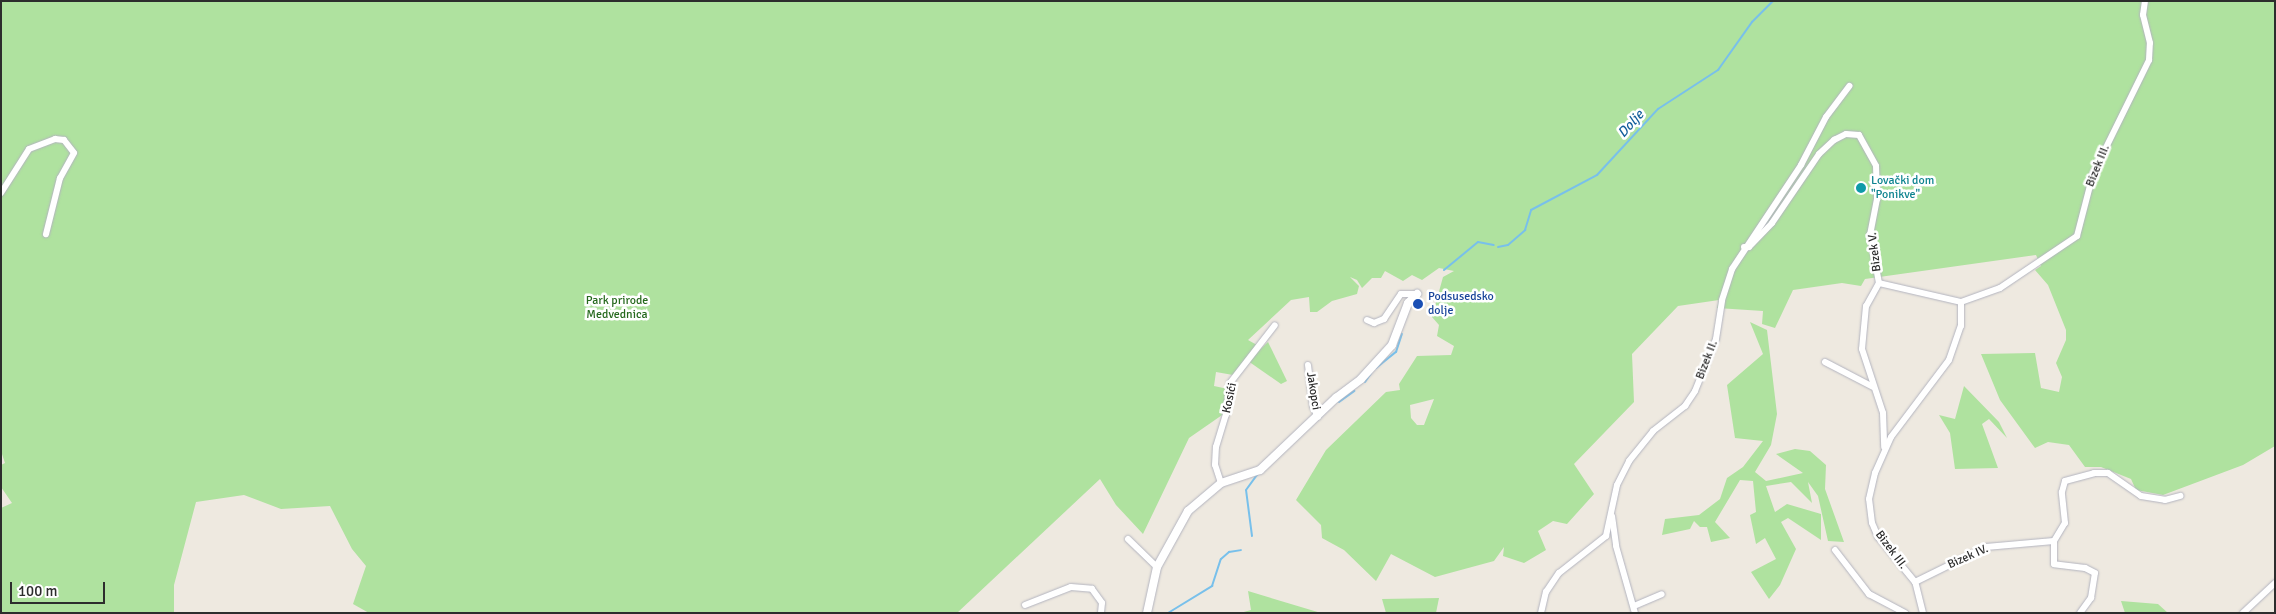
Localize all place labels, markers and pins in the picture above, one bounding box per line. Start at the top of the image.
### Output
place label: Lovački dom "Ponikve" [1871,174,1934,202]
marker: Lovački dom "Ponikve" [1855,182,1867,194]
place label: Podsusedsko dolje [1428,290,1494,318]
marker: Podsusedsko dolje [1412,298,1424,310]

